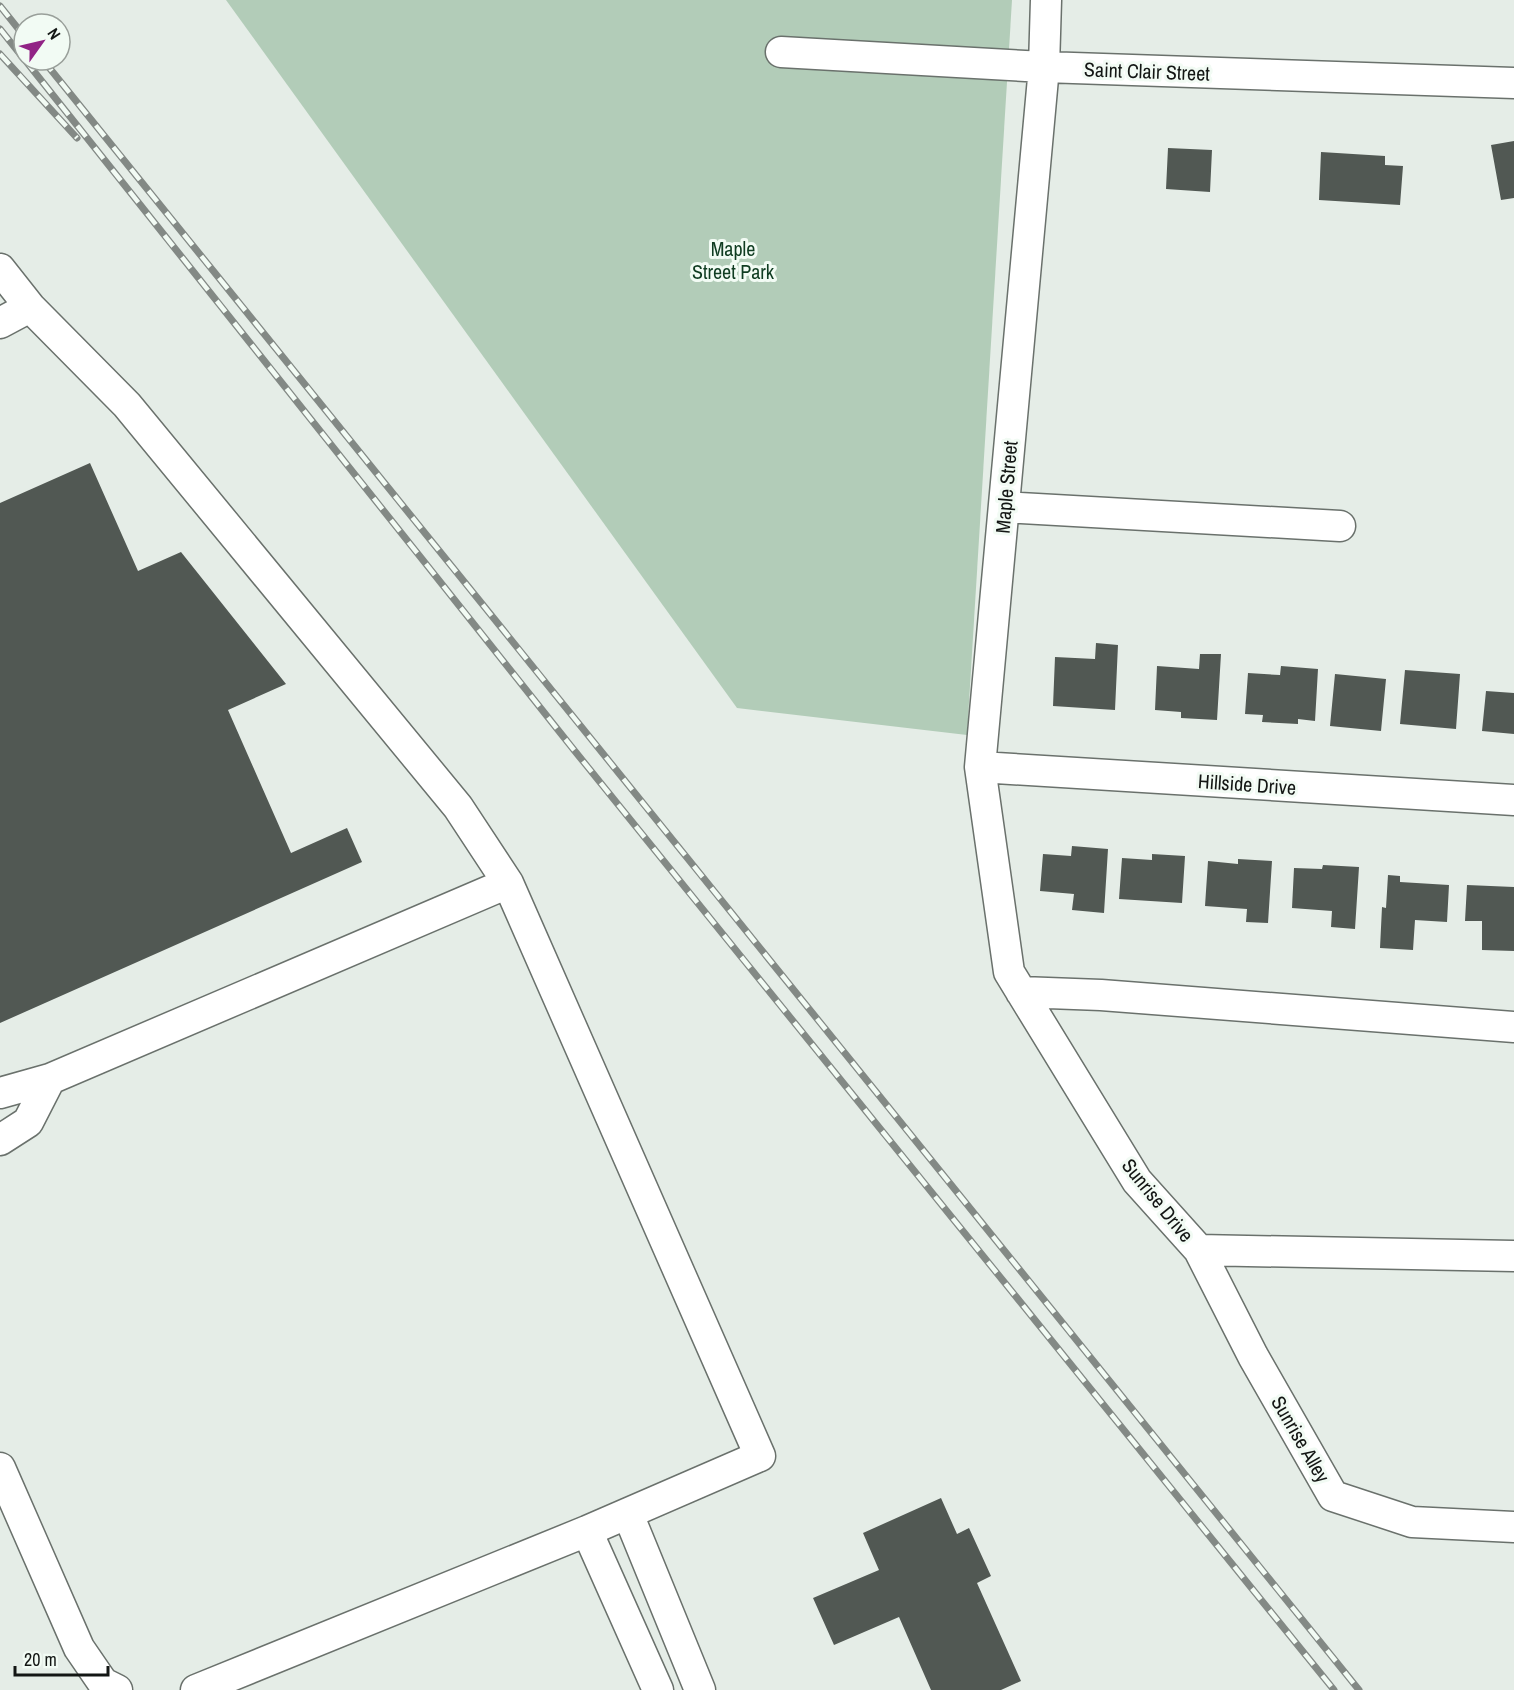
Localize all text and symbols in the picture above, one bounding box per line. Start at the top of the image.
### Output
north arrow [12,12,72,72]
text: N [43,24,66,44]
street label: Saint Clair Street [1084,55,1211,87]
park label: Maple Street Park [692,235,775,285]
street label: Maple Street [988,439,1024,534]
street label: Hillside Drive [1197,767,1297,801]
street label: Sunrise Drive [1116,1153,1200,1247]
street label: Sunrise Alley [1265,1391,1337,1488]
scale bar [15,1639,108,1677]
text: 20 m [24,1647,57,1672]

